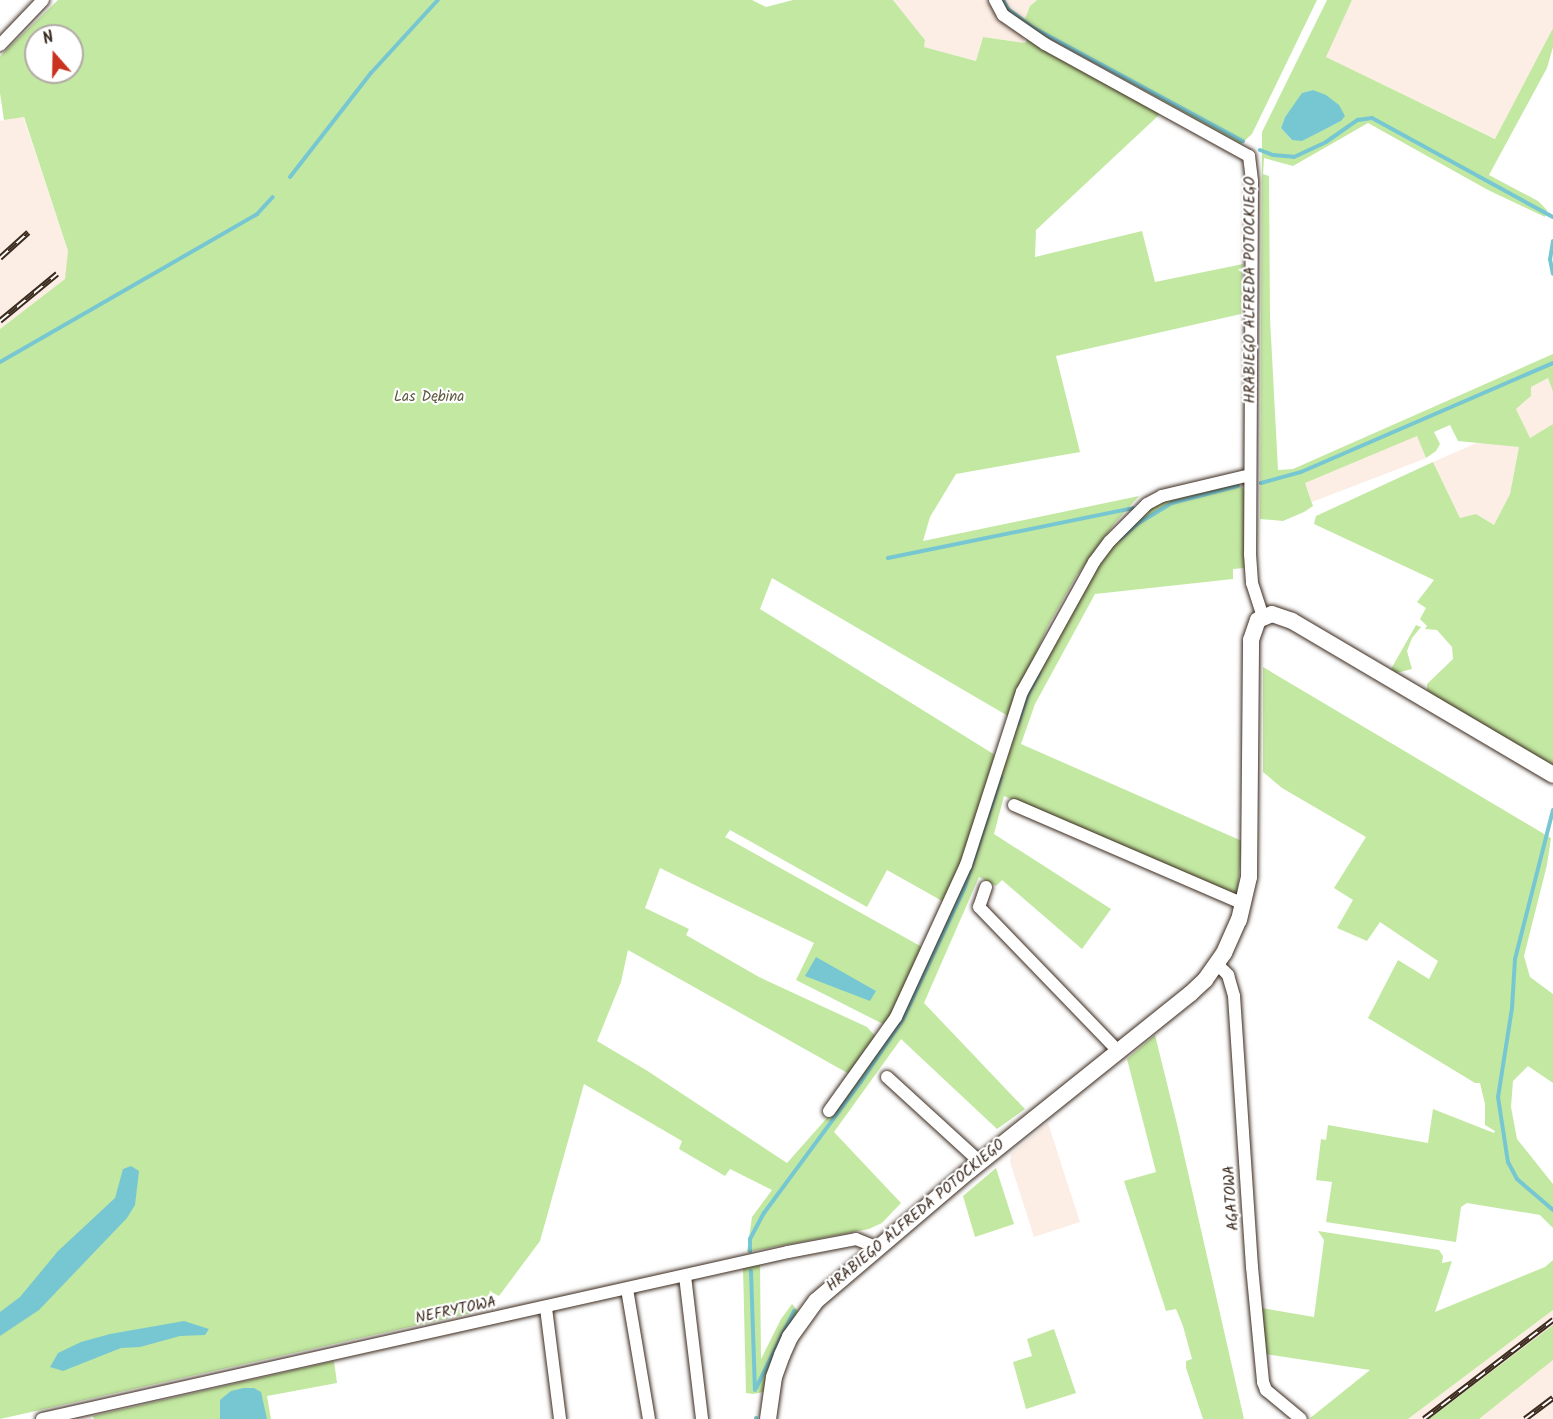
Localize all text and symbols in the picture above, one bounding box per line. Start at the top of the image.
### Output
north arrow [24,24,84,84]
text: N [39,25,57,52]
street label: HRABIEGO ALFREDA POTOCKIEGO [1242,177,1260,403]
park label: Las Dębina [394,389,464,407]
street label: HRABIEGO ALFREDA POTOCKIEGO [823,1136,1009,1296]
street label: AGATOWA [1221,1165,1243,1231]
street label: NEFRYTOWA [414,1294,498,1328]

